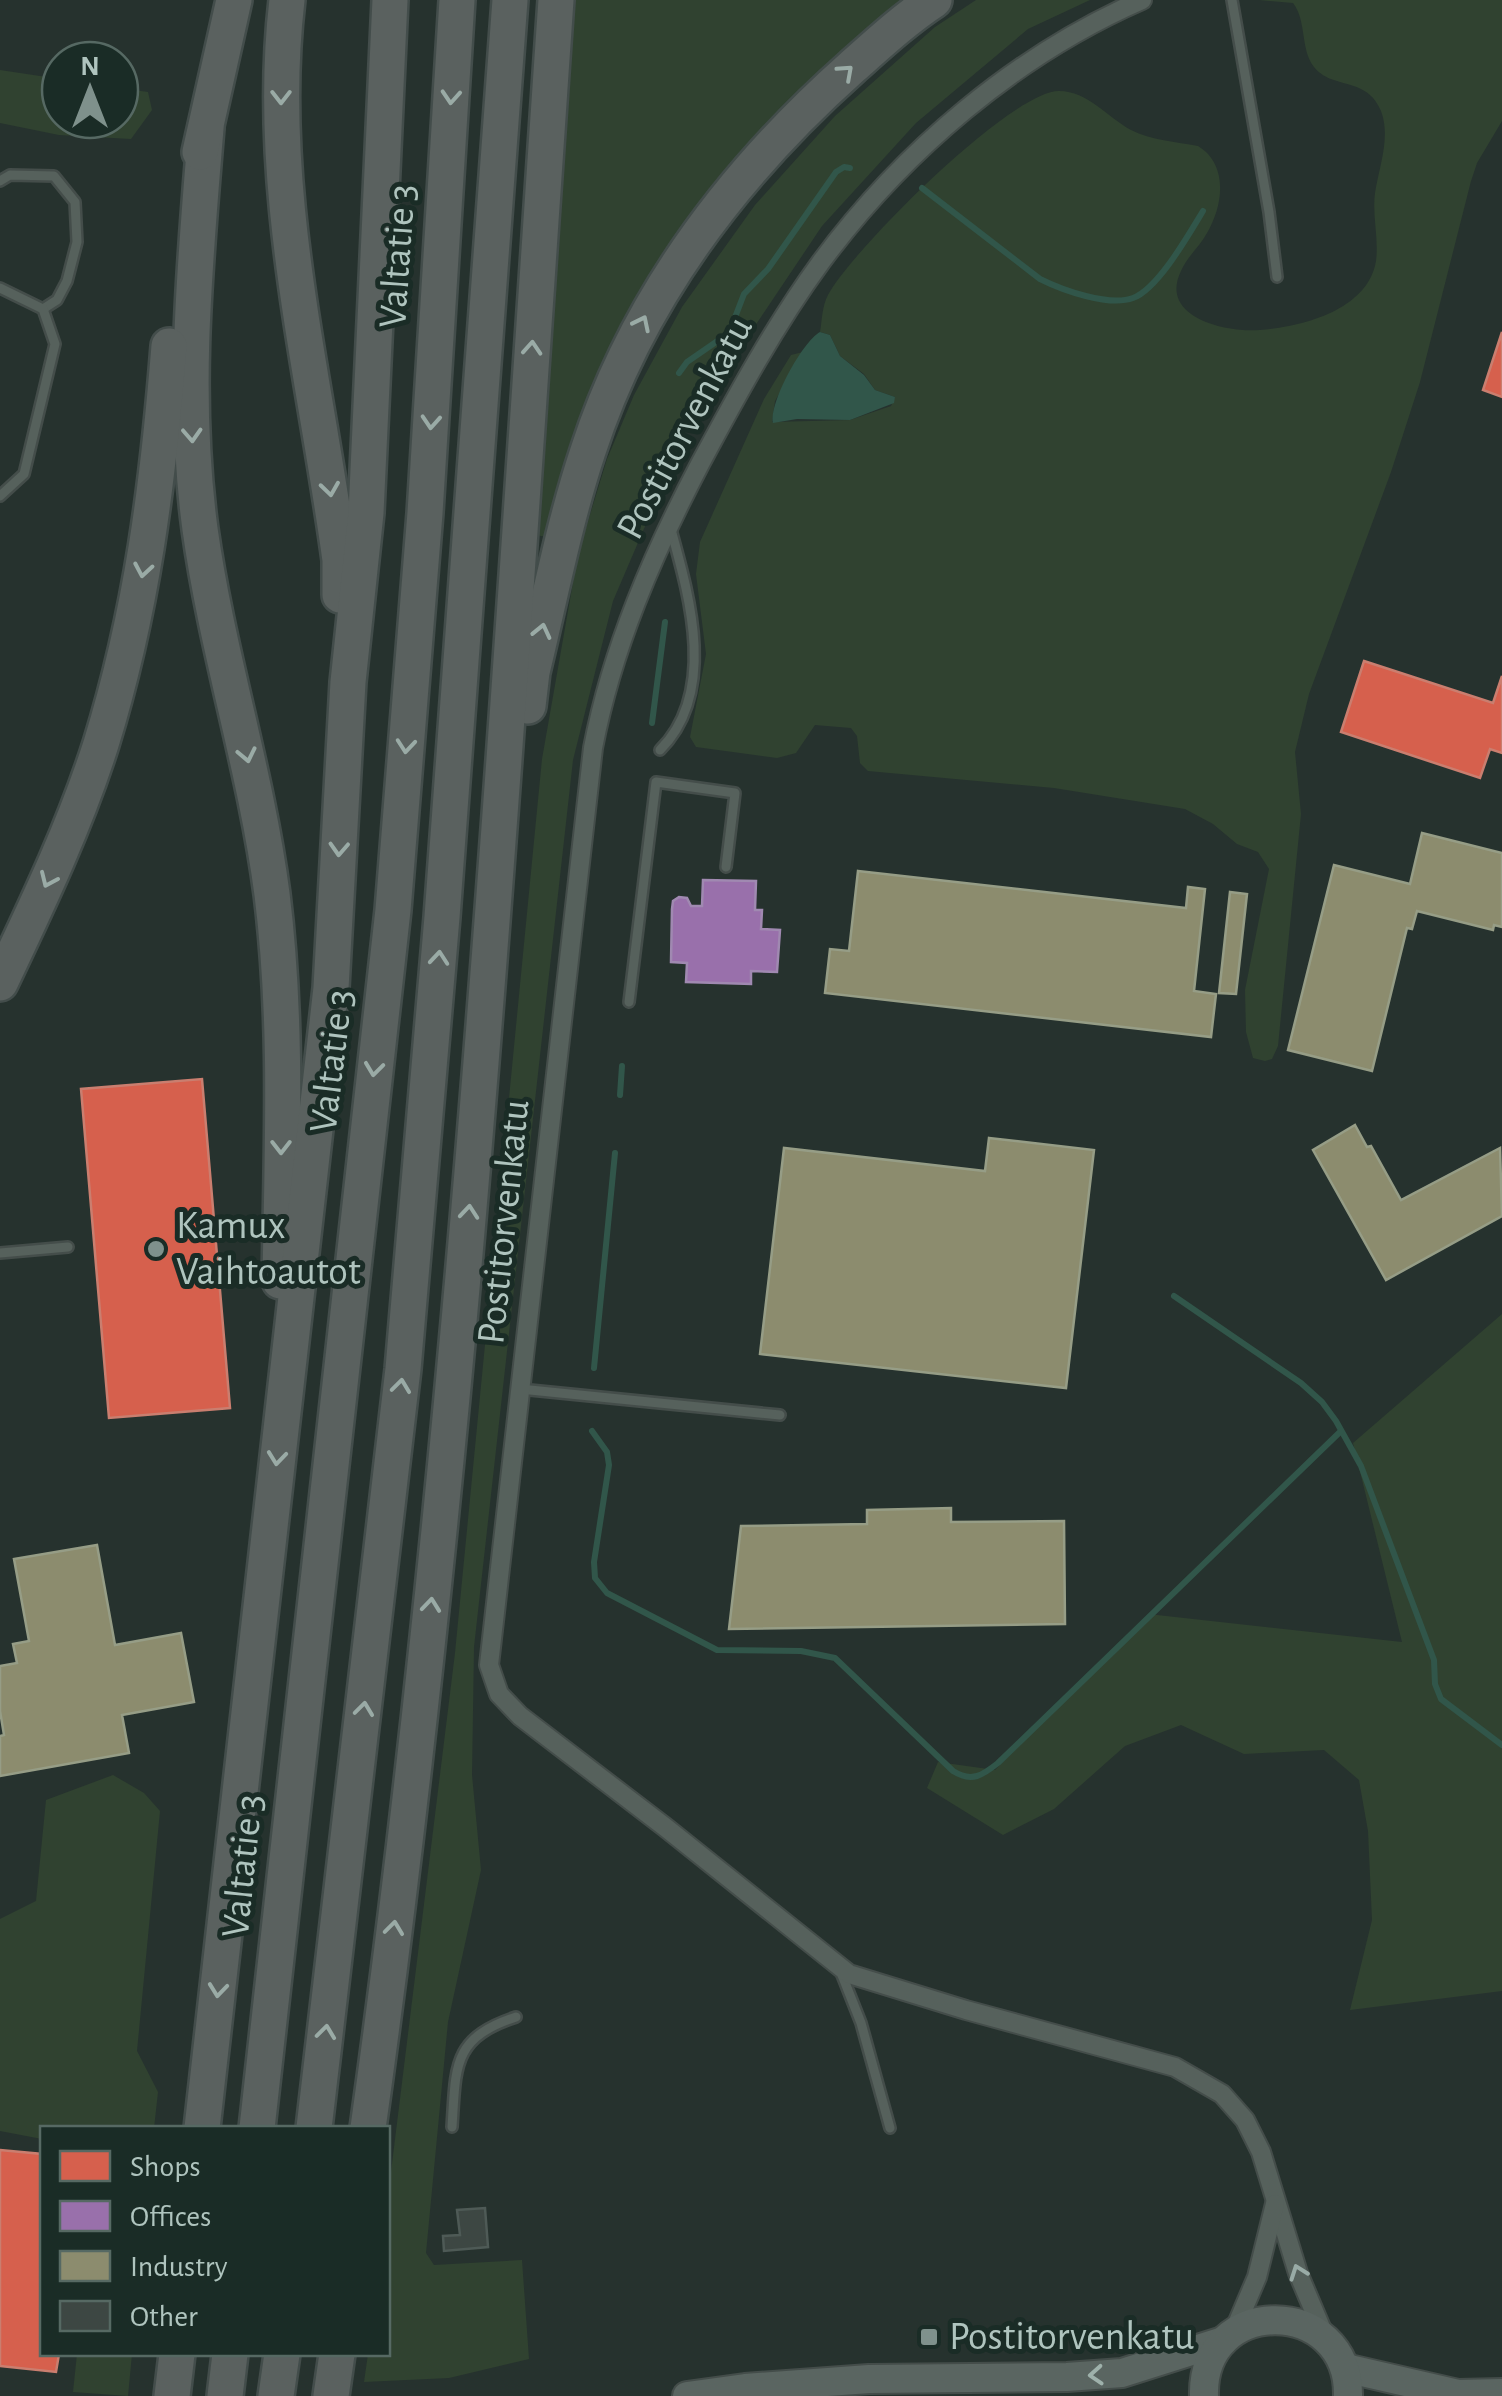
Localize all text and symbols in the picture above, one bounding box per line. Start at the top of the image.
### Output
north arrow [40,40,140,140]
text: N [80,53,100,81]
one-way arrow [835,66,853,84]
one-way arrow [270,90,292,106]
one-way arrow [441,90,462,106]
street label: Valtatie 3 [373,183,423,329]
street label: Postitorvenkatu [610,310,760,546]
one-way arrow [630,315,649,333]
one-way arrow [521,339,542,355]
one-way arrow [421,414,442,430]
one-way arrow [181,427,202,443]
one-way arrow [319,481,340,497]
one-way arrow [133,562,154,579]
one-way arrow [530,623,551,640]
one-way arrow [396,738,417,754]
one-way arrow [236,746,257,763]
one-way arrow [329,842,350,858]
one-way arrow [40,870,60,888]
one-way arrow [427,949,449,965]
street label: Valtatie 3 [303,987,361,1135]
one-way arrow [364,1062,385,1078]
street label: Postitorvenkatu [471,1098,537,1346]
one-way arrow [271,1140,292,1156]
one-way arrow [458,1203,480,1219]
place label: Kamux Vaihtoautot [176,1206,361,1292]
marker: Kamux Vaihtoautot [145,1238,167,1260]
one-way arrow [390,1378,411,1394]
one-way arrow [267,1451,288,1467]
one-way arrow [420,1596,442,1612]
one-way arrow [353,1701,374,1717]
street label: Valtatie 3 [216,1792,270,1940]
one-way arrow [383,1919,404,1935]
one-way arrow [208,1983,229,1999]
one-way arrow [315,2023,336,2039]
legend [40,2126,390,2356]
text: Shops [130,2152,201,2182]
text: Offices [130,2202,211,2232]
text: Industry [130,2252,228,2282]
one-way arrow [1289,2264,1310,2281]
text: Other [130,2302,198,2332]
place label: Postitorvenkatu [949,2317,1194,2357]
marker: Postitorvenkatu [918,2326,940,2348]
one-way arrow [1088,2364,1104,2385]

